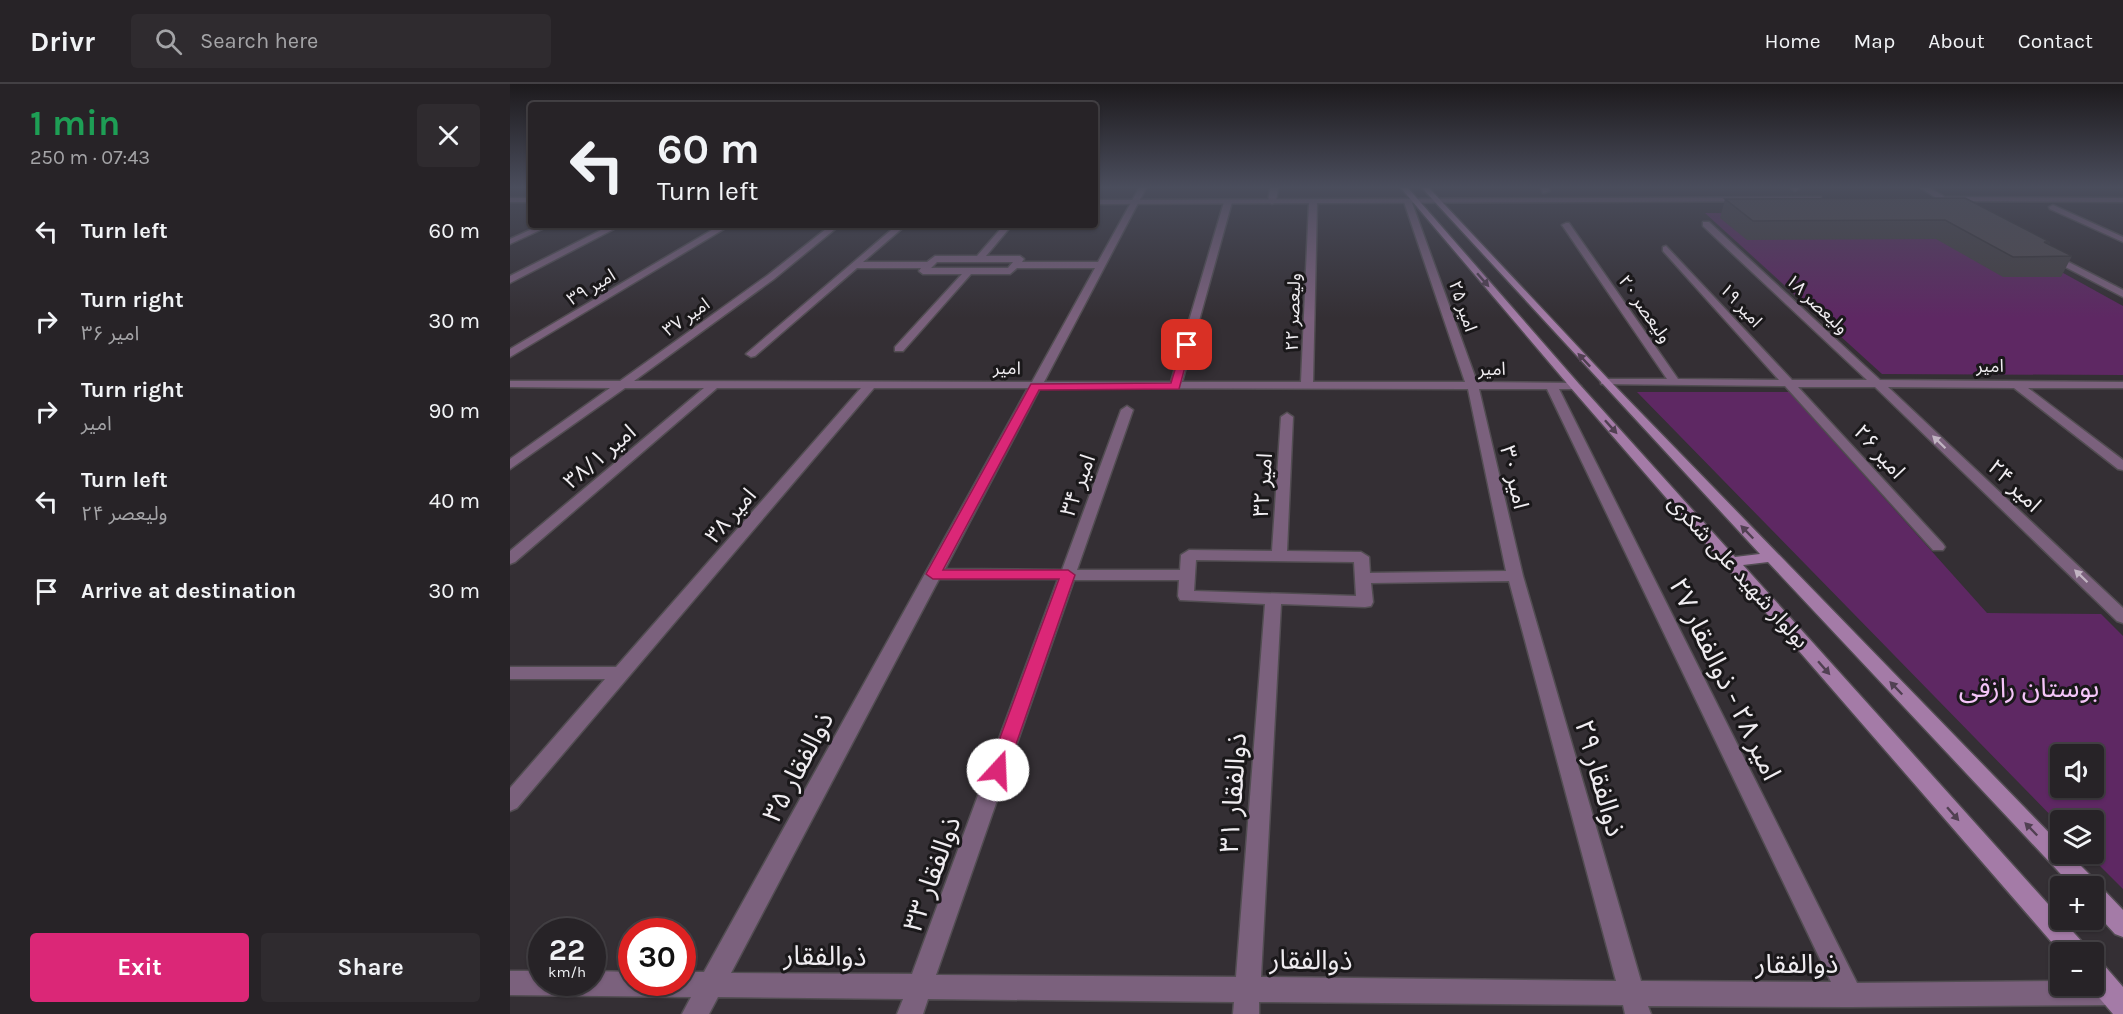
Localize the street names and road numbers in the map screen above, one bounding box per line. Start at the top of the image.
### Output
street label: امیر ۳۹ [563,264,619,310]
street label: ولیعصر ۱۸ [1781,269,1853,339]
street label: ولیعصر ۲۰ [1614,271,1676,347]
street label: ولیعصر ۲۲ [1281,273,1305,351]
street label: امیر ۲۵ [1444,278,1482,334]
street label: امیر ۱۹ [1715,278,1767,332]
street label: امیر ۳۷ [658,293,714,341]
street label: امیر [1975,355,2004,377]
street label: امیر [992,357,1021,379]
street label: امیر [1477,358,1506,380]
street label: امیر ۳۸/۱ [558,419,641,494]
street label: امیر ۲۶ [1848,419,1910,484]
street label: امیر ۳۰ [1494,443,1534,511]
street label: امیر ۳۴ [1055,451,1101,520]
street label: امیر ۳۲ [1248,452,1278,518]
street label: امیر ۲۴ [1982,454,2046,517]
street label: امیر ۳۸ [700,483,762,548]
street label: بولوار شهید علی شکری [1663,490,1814,654]
street label: امیر ۲۸ - ذوالفقار ۲۷ [1662,573,1788,785]
street label: ذوالفقار ۳۵ [756,706,840,828]
street label: ذوالفقار ۲۹ [1568,716,1632,840]
street label: ذوالفقار ۳۱ [1213,732,1253,854]
street label: ذوالفقار ۳۳ [896,812,968,936]
street label: ذوالفقار [782,939,867,973]
street label: ذوالفقار [1268,943,1353,977]
street label: ذوالفقار [1755,948,1838,980]

